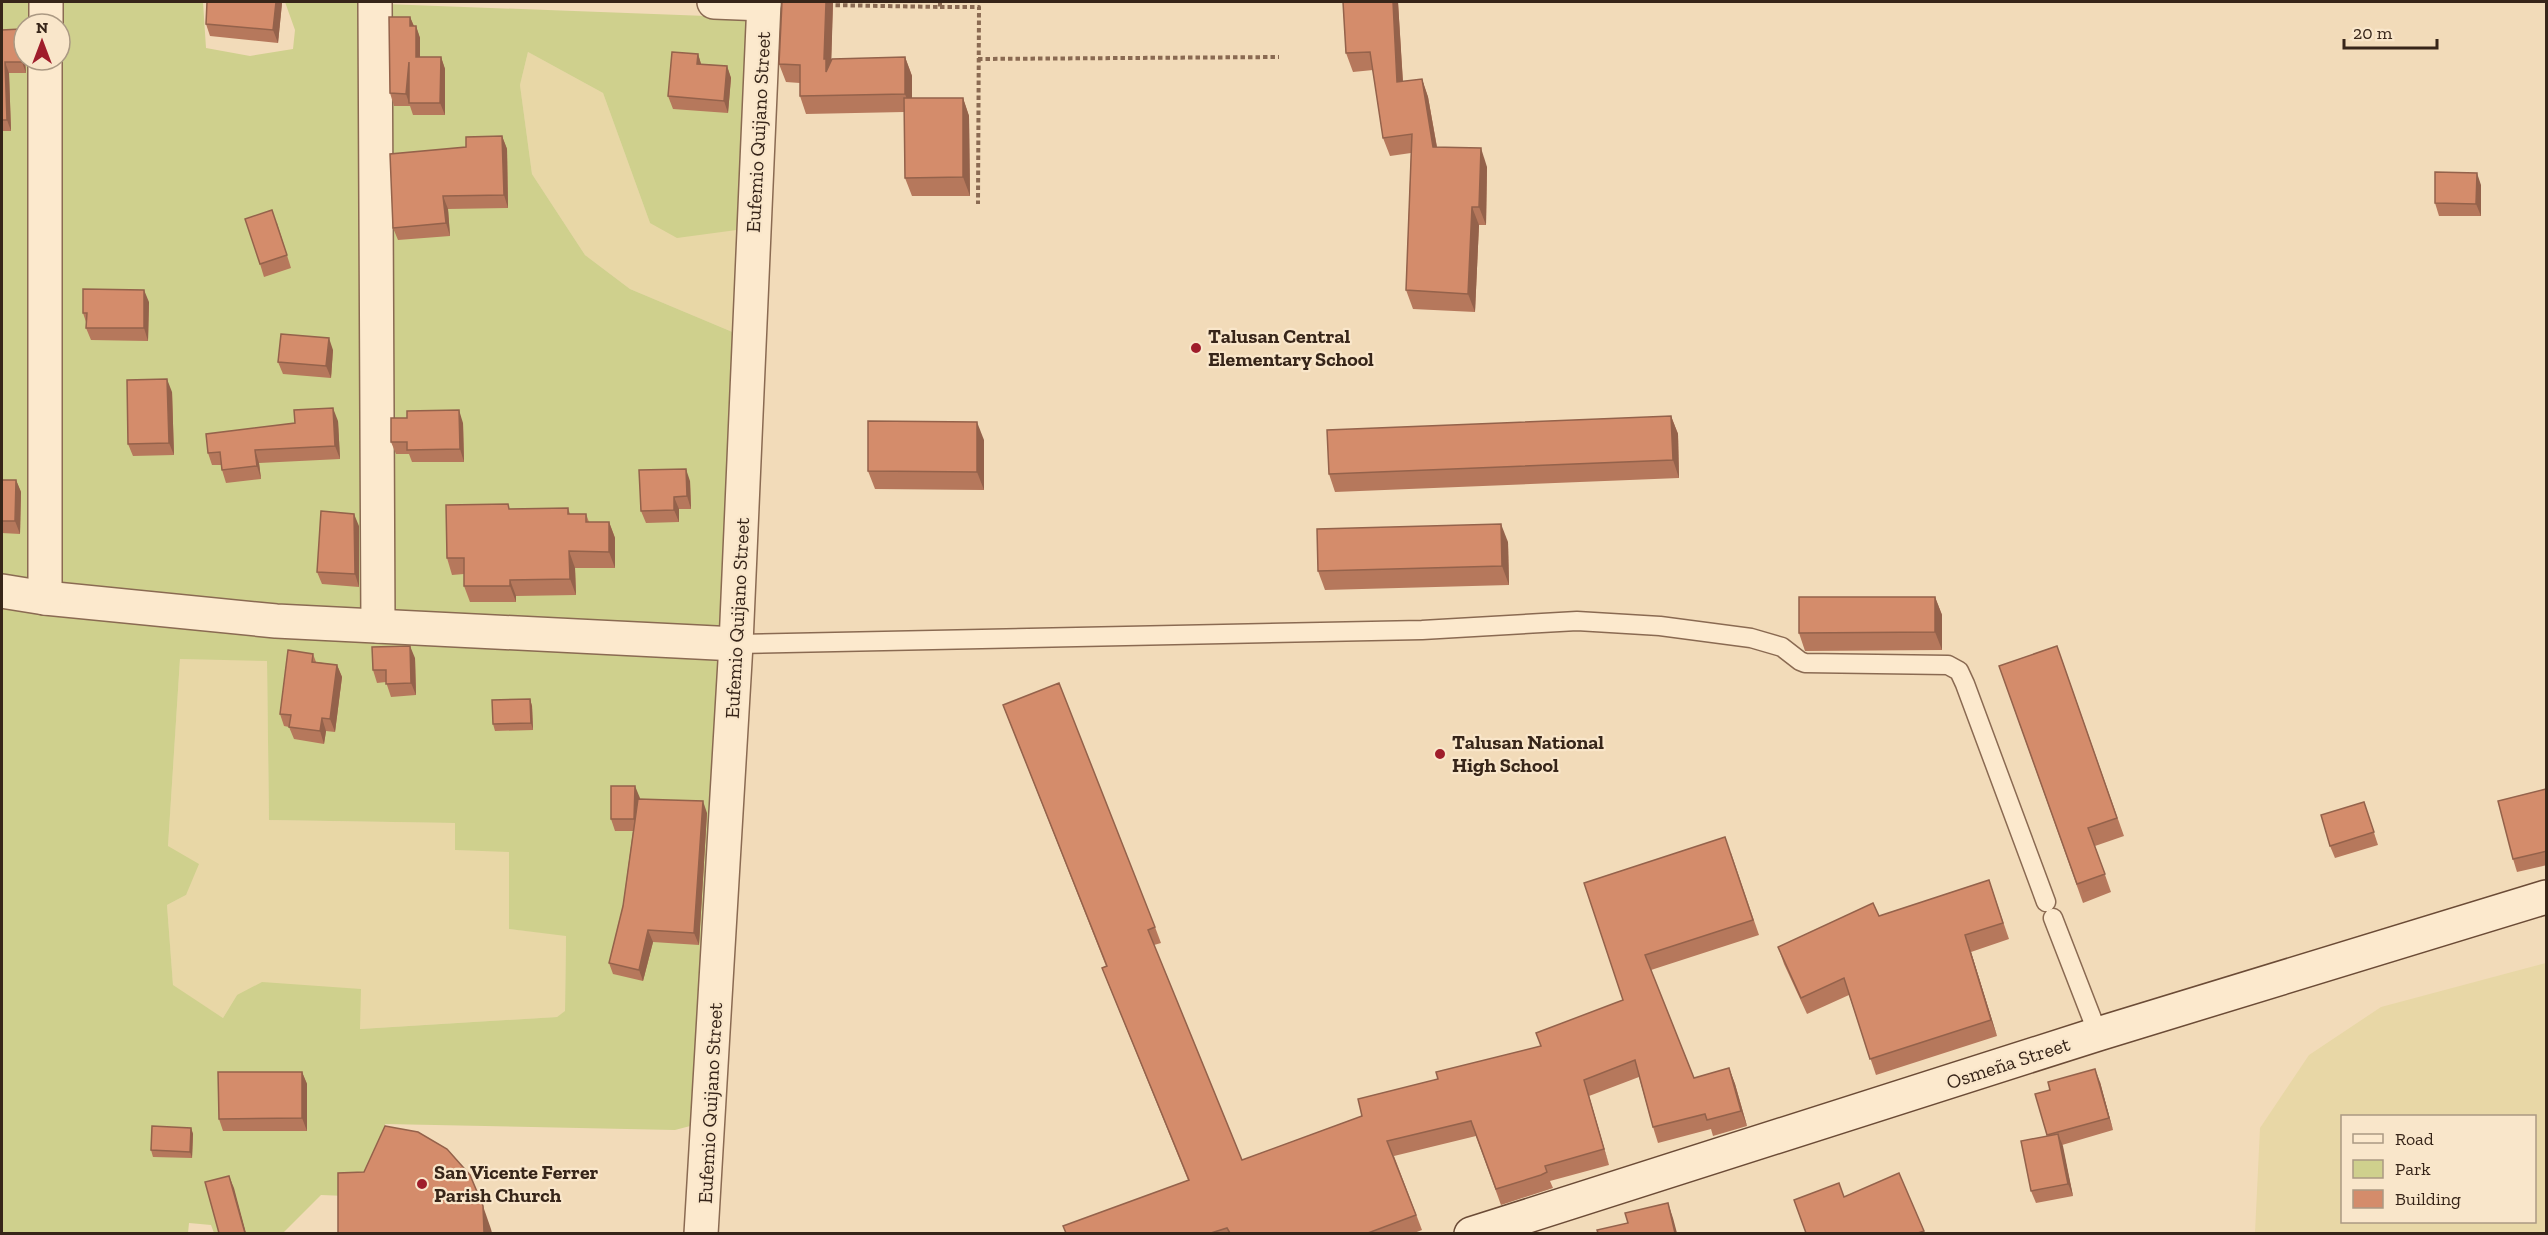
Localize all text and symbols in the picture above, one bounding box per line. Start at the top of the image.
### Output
north arrow [12,12,72,72]
scale bar [2344,12,2437,50]
text: N [36,18,48,37]
text: 20 m [2353,22,2393,44]
street label: Eufemio Quijano Street [741,30,775,233]
place label: Talusan Central Elementary School [1208,324,1374,371]
marker: Talusan Central Elementary School [1189,341,1203,355]
street label: Eufemio Quijano Street [720,516,754,719]
place label: Talusan National High School [1452,730,1604,777]
marker: Talusan National High School [1433,747,1447,761]
street label: Eufemio Quijano Street [693,1001,727,1204]
street label: Osmeña Street [1943,1032,2073,1094]
legend [2341,1115,2536,1223]
text: Road [2395,1128,2434,1150]
text: Park [2395,1158,2431,1180]
place label: San Vicente Ferrer Parish Church [434,1160,599,1207]
marker: San Vicente Ferrer Parish Church [415,1177,429,1191]
text: Building [2395,1188,2461,1210]

